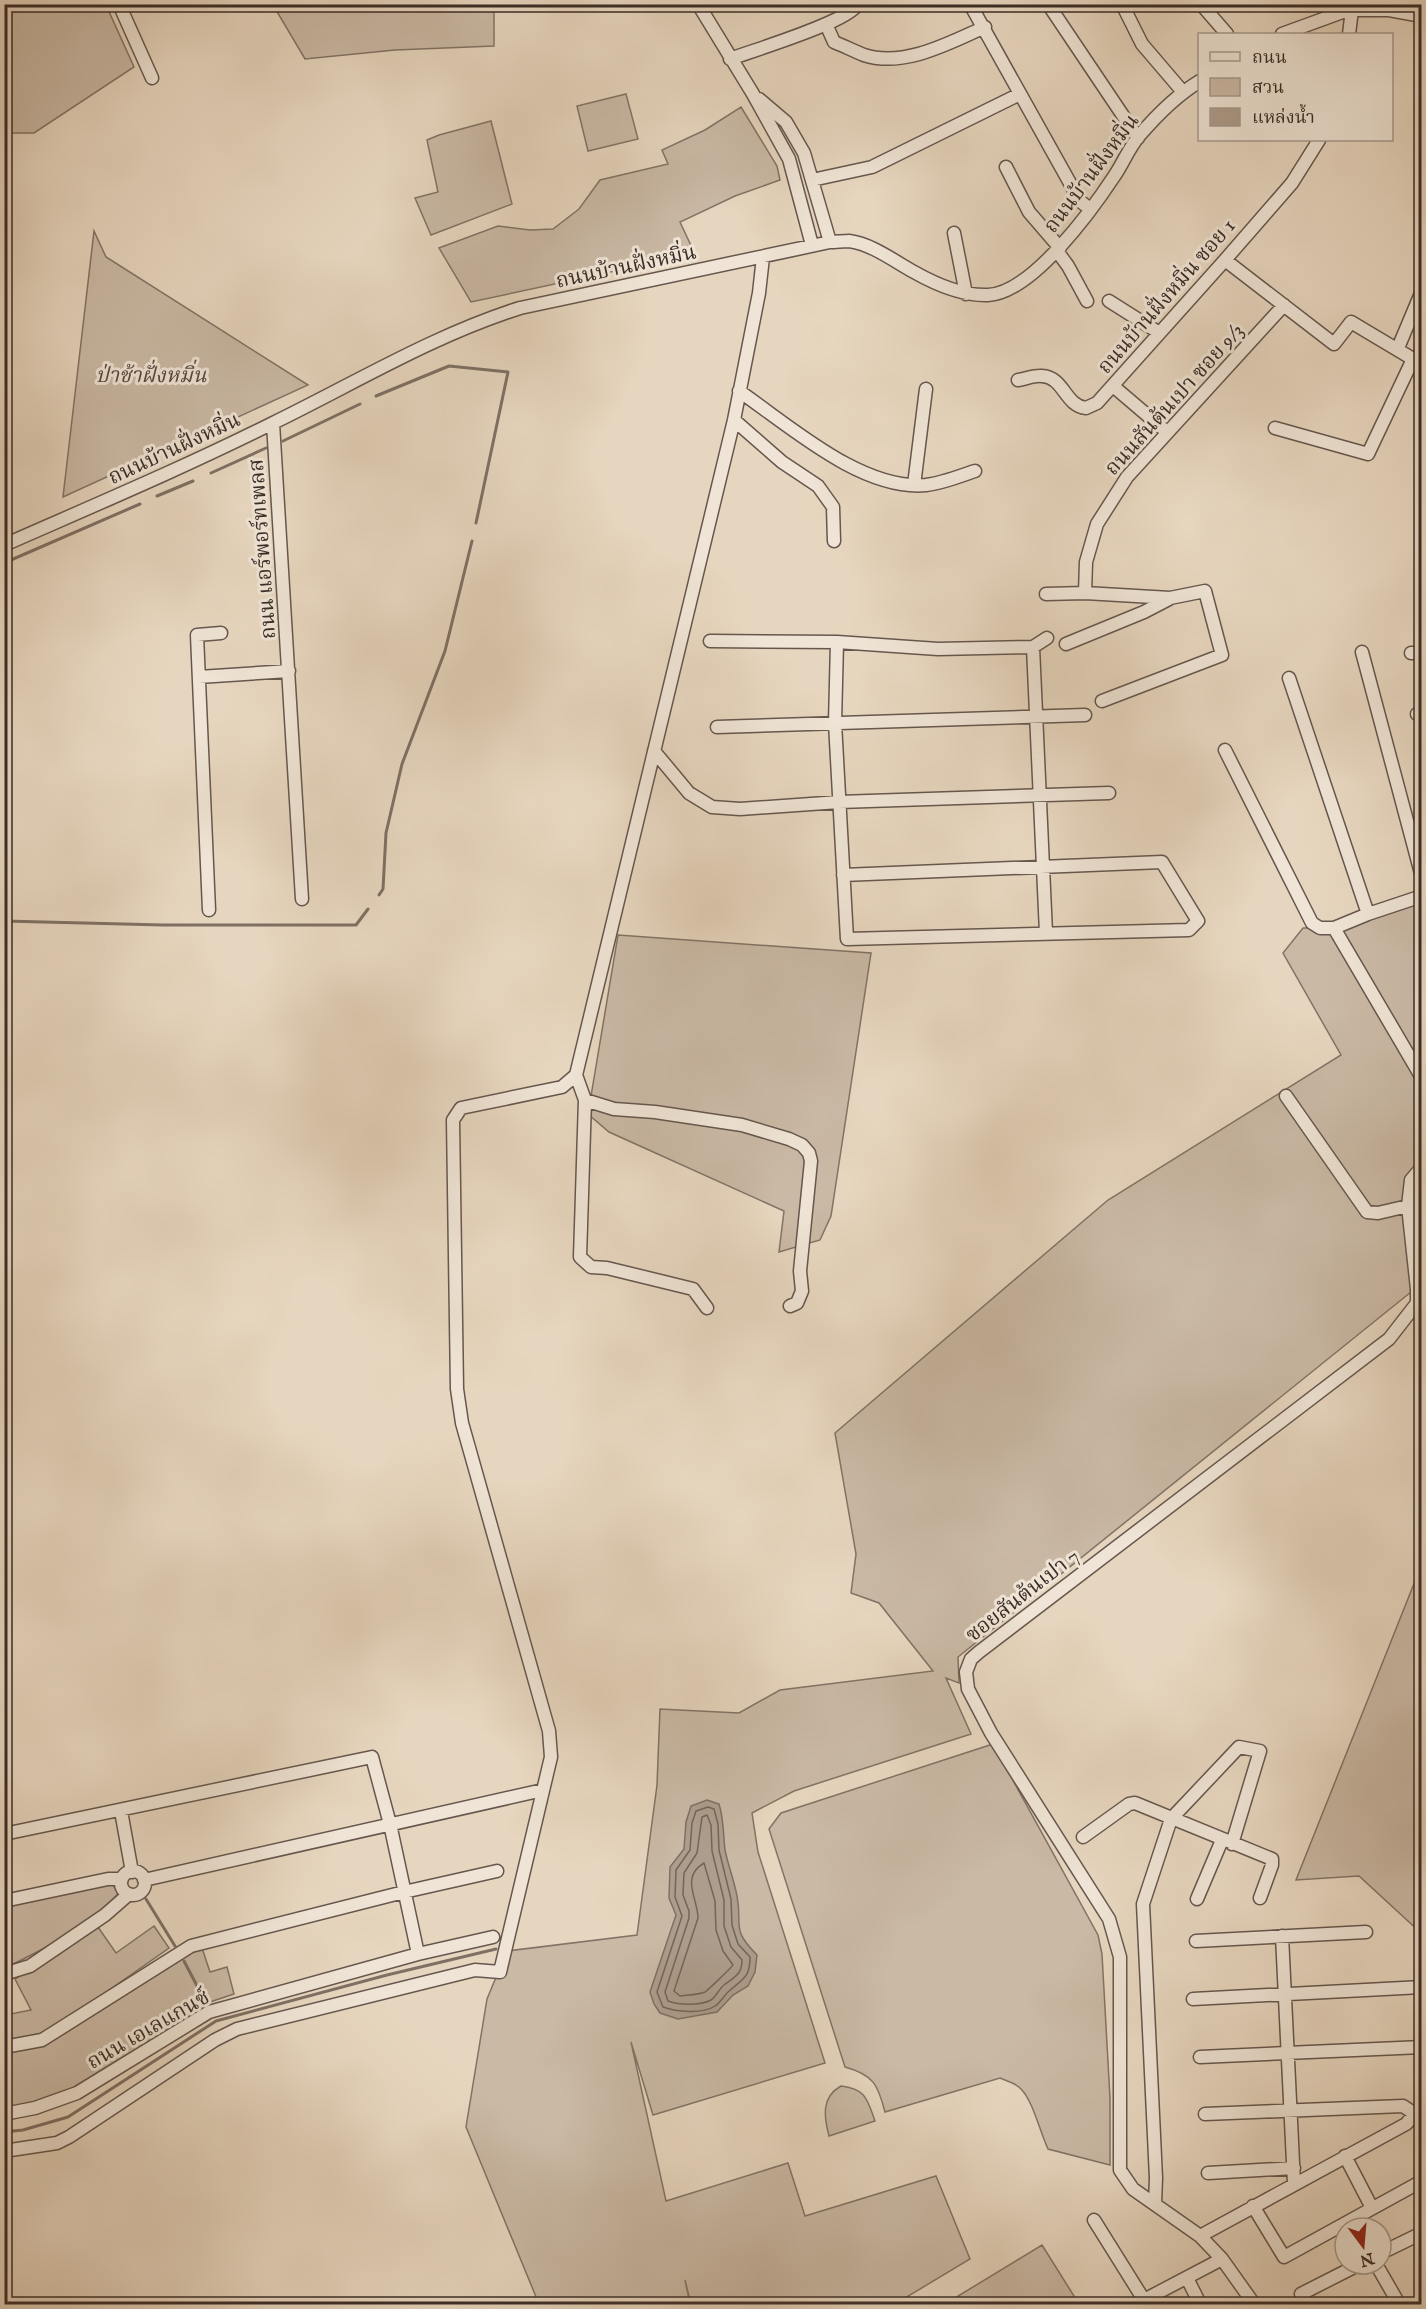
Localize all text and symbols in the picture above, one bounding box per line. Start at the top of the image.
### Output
legend [1198,33,1393,141]
text: ถนน [1252,47,1287,70]
text: สวน [1252,77,1284,100]
text: แหล่งน้ำ [1252,103,1315,130]
street label: ถนนบ้านฝั่งหมิ่น [1035,106,1146,239]
street label: ถนนบ้านฝั่งหมิ่น ซอย 1 [1089,211,1242,380]
street label: ถนนบ้านฝั่งหมิ่น [553,235,699,296]
street label: ถนนสันต้นเปา ซอย 9/3 [1099,318,1251,482]
park label: ป่าช้าฝั่งหมิ่น [95,359,207,390]
street label: ถนนบ้านฝั่งหมิ่น [102,403,245,492]
street label: ถนน แอร์พอร์ทเพลส [243,458,283,640]
street label: ซอยสันต้นเปา 7 [961,1543,1085,1649]
street label: ถนน เอเลแกนซ์ [82,1983,215,2076]
north arrow [1333,2216,1393,2276]
text: N [1357,2247,1377,2270]

